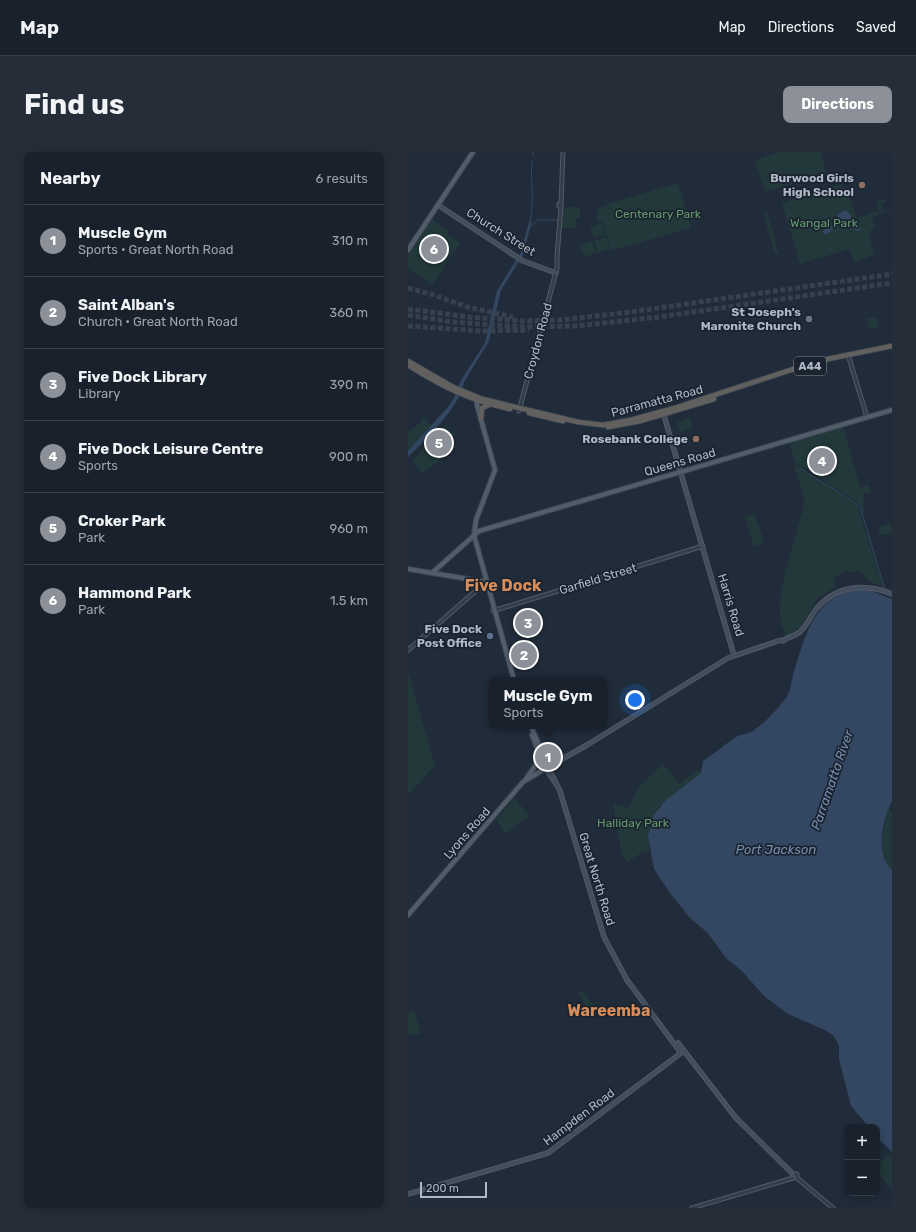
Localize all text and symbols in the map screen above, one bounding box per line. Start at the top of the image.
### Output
text: Map [20,16,59,39]
text: Map [719,19,746,36]
text: Directions [768,19,834,36]
text: Saved [856,19,896,36]
button: Directions [783,86,892,123]
text: Find us [24,88,124,121]
text: Nearby [40,168,101,188]
text: 6 results [316,171,368,186]
place label: Burwood Girls High School [770,171,854,199]
marker: Burwood Girls High School [857,180,867,190]
street label: Church Street [464,205,538,259]
park label: Centenary Park [615,207,702,221]
park label: Wangal Park [790,216,859,230]
text: Muscle Gym [78,224,167,242]
text: 1 [50,233,56,248]
text: 310 m [332,233,368,248]
pin: 6 [421,234,447,264]
text: Sports · Great North Road [78,242,233,257]
text: Saint Alban's [78,296,175,314]
street label: Croydon Road [521,301,555,381]
text: 2 [49,305,57,320]
text: 360 m [329,305,368,320]
place label: St Joseph's Maronite Church [701,305,801,333]
text: Church · Great North Road [78,314,238,329]
marker: St Joseph's Maronite Church [804,314,814,324]
road number: A44 [794,357,826,375]
text: Five Dock Library [78,368,207,386]
text: 3 [49,377,57,392]
text: 390 m [329,377,368,392]
street label: Parramatta Road [610,382,704,420]
text: Library [78,386,120,401]
pin: 5 [426,428,452,458]
place label: Rosebank College [582,432,688,446]
marker: Rosebank College [691,434,701,444]
text: Five Dock Leisure Centre [78,440,263,458]
street label: Queens Road [643,445,717,479]
pin: 4 [809,446,835,476]
text: 4 [49,449,57,464]
text: 900 m [329,449,368,464]
text: Sports [78,458,118,473]
text: Croker Park [78,512,166,530]
text: 5 [49,521,57,536]
text: 960 m [330,521,368,536]
text: Park [78,530,105,545]
street label: Garfield Street [558,560,639,597]
street label: Harris Road [715,572,747,638]
district label: Five Dock [465,576,542,595]
text: Hammond Park [78,584,191,602]
text: 6 [49,593,57,608]
text: 1.5 km [330,593,368,608]
text: Park [78,602,105,617]
pin: 3 [515,608,541,638]
place label: Five Dock Post Office [417,622,482,650]
marker: Five Dock Post Office [485,631,495,641]
pin: 2 [511,640,537,670]
popup [489,677,607,729]
text: Muscle Gym [503,687,593,705]
your location [625,690,645,710]
text: Sports [503,705,543,720]
water label: Parramatta River [808,727,856,832]
pin: 1 [535,742,561,772]
street label: Lyons Road [441,804,493,862]
park label: Halliday Park [597,816,670,830]
street label: Great North Road [576,831,618,927]
water label: Port Jackson [736,842,816,857]
district label: Wareemba [568,1001,650,1020]
street label: Hampden Road [541,1086,617,1148]
map controls [844,1124,880,1196]
button: + [844,1124,880,1160]
button: − [844,1160,880,1196]
scale bar [420,1180,487,1199]
text: 200 m [426,1182,459,1195]

